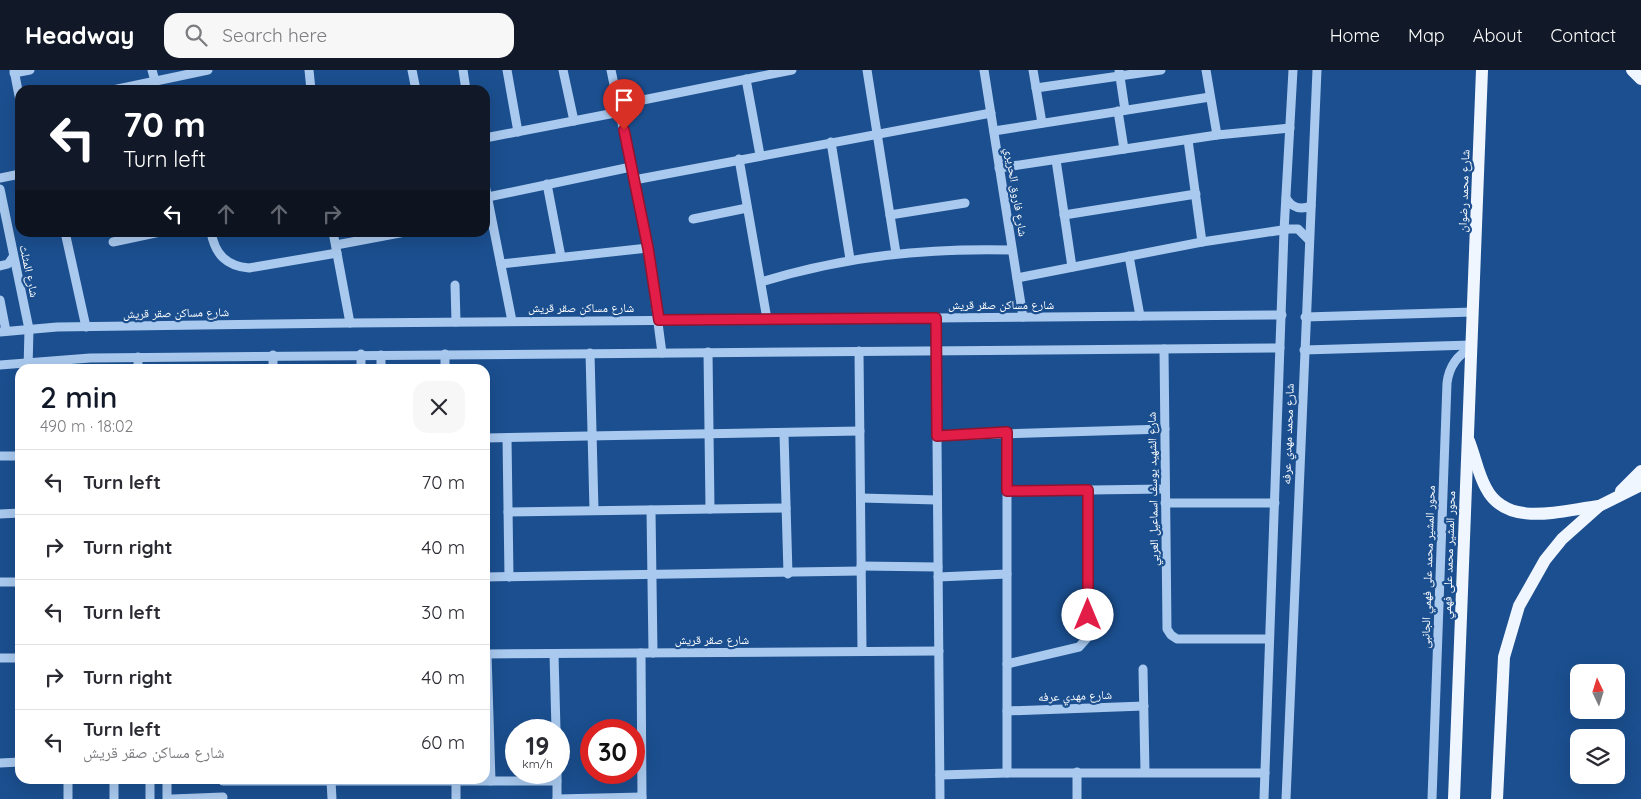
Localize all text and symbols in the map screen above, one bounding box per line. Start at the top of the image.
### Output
search box [164,13,514,58]
text: Headway [25,20,134,50]
icon: search [182,21,210,49]
text: Search here [222,23,327,47]
text: Home [1330,24,1380,47]
text: Map [1408,24,1445,47]
text: About [1473,24,1523,47]
text: Contact [1551,24,1616,47]
pin [603,79,645,130]
icon: arrive [610,86,638,114]
text: 70 m [123,102,206,146]
icon: left [40,105,105,170]
text: Turn left [123,145,206,173]
street label: شارع فاروق الحريري [999,146,1031,238]
street label: شارع محمد رضوان [1455,149,1473,233]
icon: left [159,200,187,228]
icon: ahead [212,200,240,228]
icon: ahead [265,200,293,228]
icon: right [318,200,346,228]
street label: شارع المثلث [16,243,42,299]
street label: شارع مساكن صقر قريش [948,297,1054,313]
street label: شارع مساكن صقر قريش [528,300,634,316]
street label: شارع مساكن صقر قريش [123,304,229,322]
text: 2 min [40,378,117,416]
button: close [413,381,465,433]
street label: شارع محمد مهدي عرفه [1278,383,1300,485]
street label: شارع الشهيد يوسف اسماعيل العربي [1144,412,1164,566]
text: 490 m · 18:02 [40,416,133,436]
icon: left [40,468,68,496]
text: Turn left [83,470,161,494]
text: 70 m [421,470,465,494]
street label: محور المشير محمد على فهمي الجانبى [1417,485,1441,649]
street label: محور المشير محمد على فهمي [1439,491,1461,620]
icon: right [40,533,68,561]
text: Turn right [83,535,172,559]
text: 40 m [421,535,465,559]
position arrow [1061,588,1113,640]
icon: left [40,598,68,626]
text: Turn left [83,600,161,624]
text: 30 m [421,600,465,624]
street label: شارع صقر قريش [675,632,749,648]
icon: right [40,663,68,691]
north arrow [1570,664,1625,719]
map controls [1570,664,1625,784]
text: Turn right [83,665,172,689]
text: 40 m [421,665,465,689]
street label: شارع مهدي عرفه [1038,687,1112,707]
text: Turn left [83,717,161,741]
speed limit sign: 30 [580,719,645,784]
icon: left [40,728,68,756]
button: layers [1570,729,1625,784]
text: 60 m [421,730,465,754]
text: 19 [526,730,549,761]
text: شارع مساكن صقر قريش [83,742,225,762]
text: km/h [522,756,553,771]

